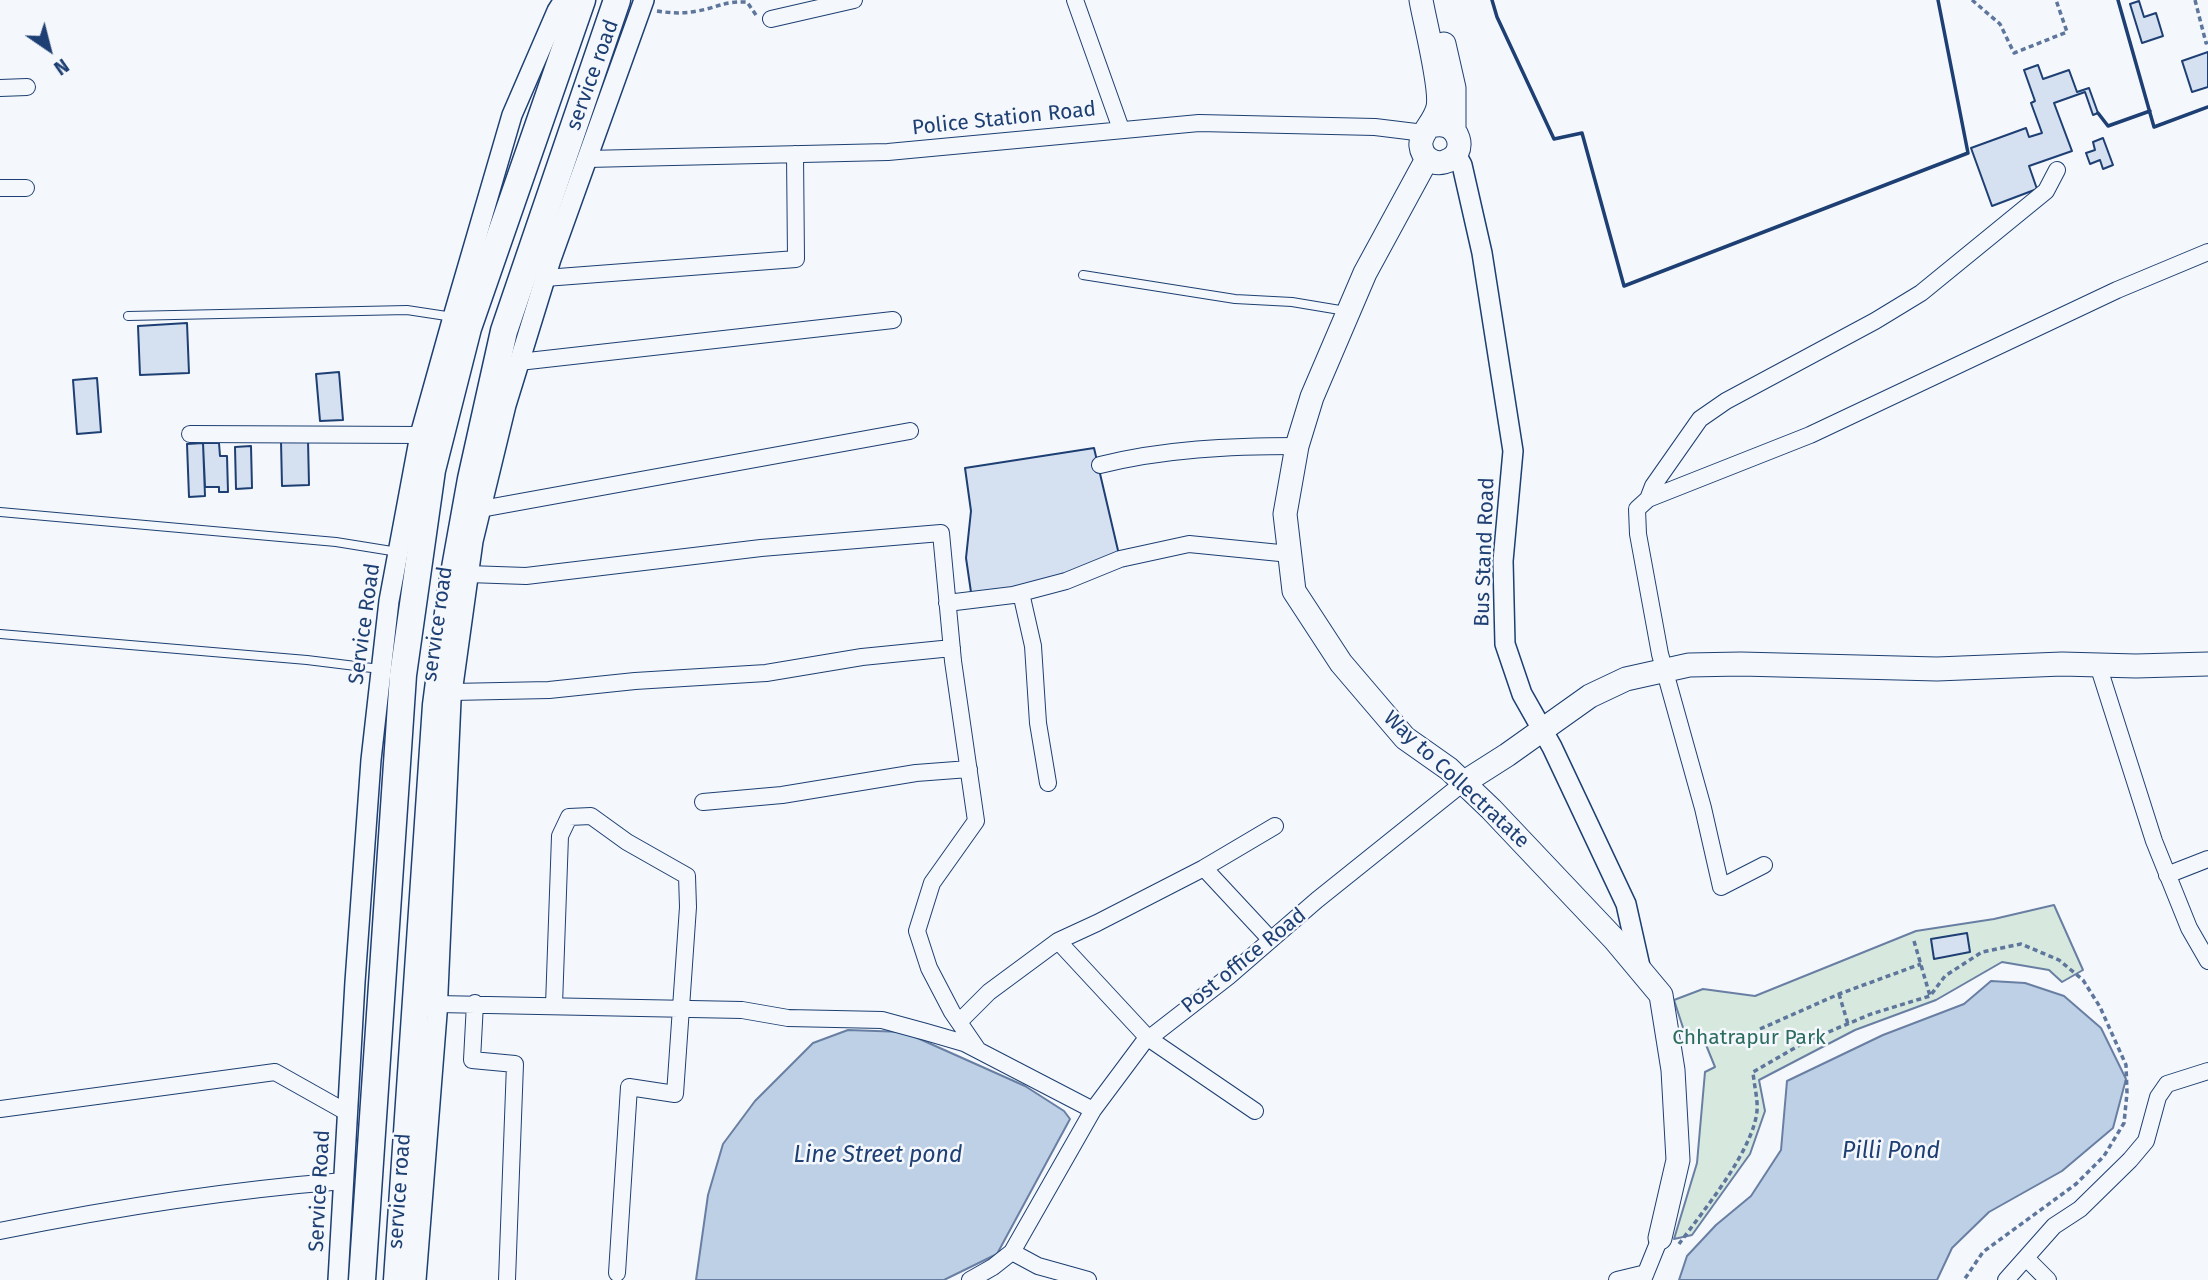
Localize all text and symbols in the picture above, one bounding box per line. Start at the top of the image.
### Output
north arrow [14,14,84,84]
street label: service road [561,16,625,134]
text: N [50,54,73,80]
street label: Police Station Road [911,97,1097,141]
street label: Bus Stand Road [1470,477,1500,627]
street label: Service Road [344,562,386,686]
street label: service road [417,565,459,683]
street label: Way to Collectratate [1378,706,1534,854]
street label: Post office Road [1177,903,1311,1019]
park label: Chhatrapur Park [1672,1025,1826,1051]
street label: Service Road [304,1129,336,1253]
street label: service road [383,1132,417,1250]
water label: Pilli Pond [1842,1138,1940,1166]
water label: Line Street pond [794,1142,962,1170]

